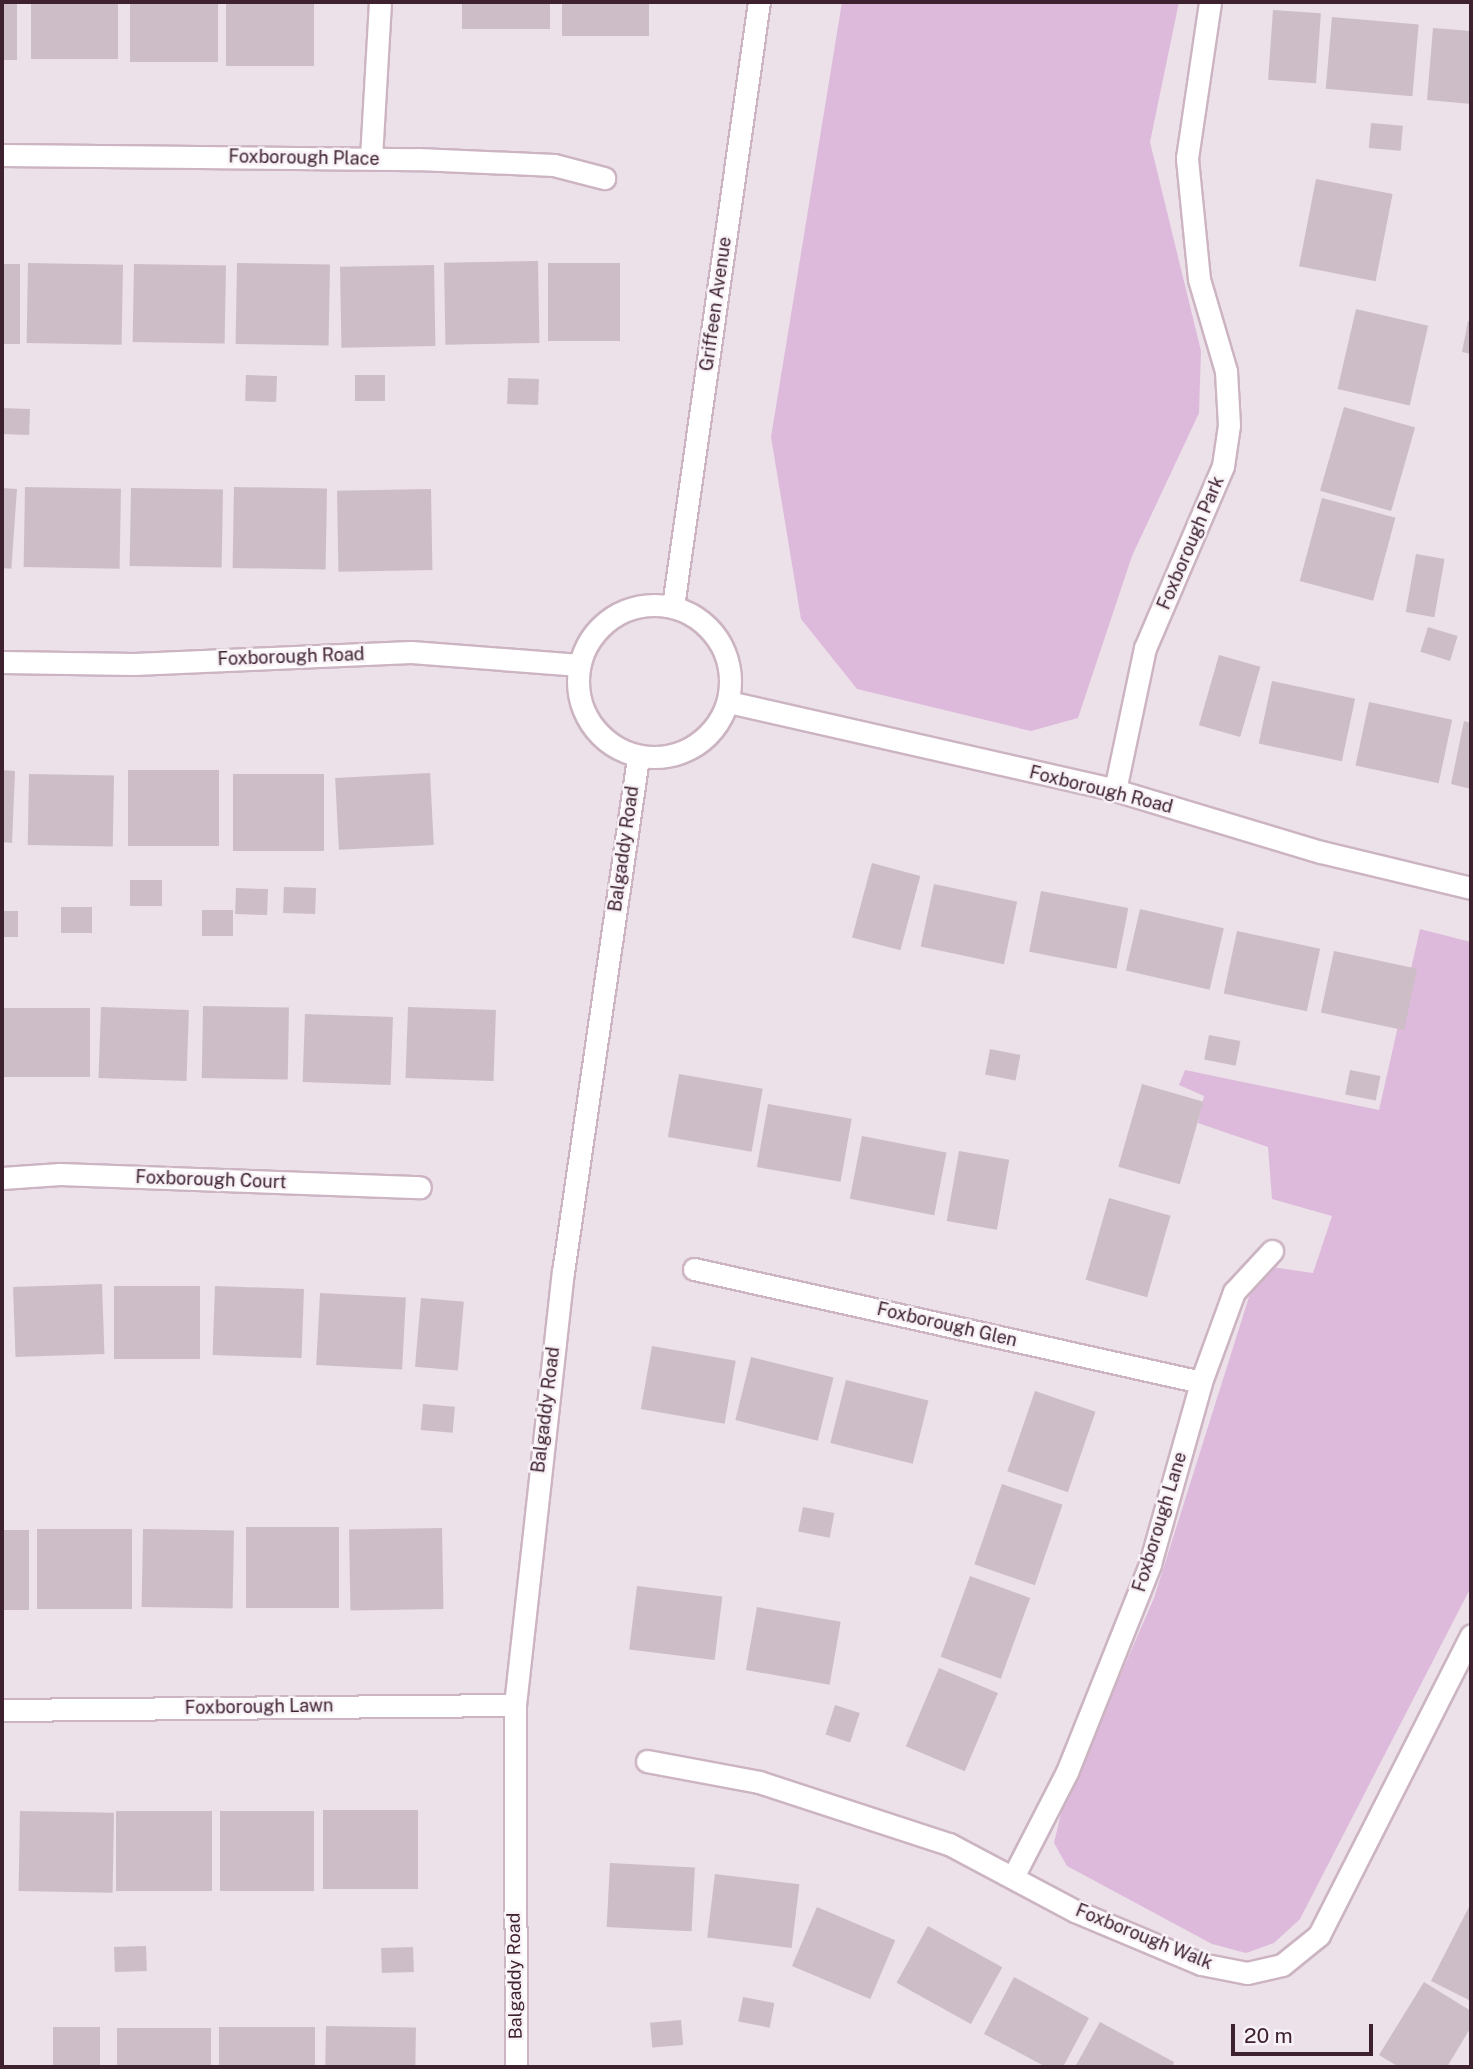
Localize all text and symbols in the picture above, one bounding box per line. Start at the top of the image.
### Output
street label: Foxborough Place [228,146,380,170]
street label: Griffeen Avenue [696,235,736,373]
street label: Foxborough Park [1153,473,1229,613]
street label: Foxborough Road [217,644,365,670]
street label: Foxborough Road [1027,762,1175,818]
street label: Balgaddy Road [604,785,644,913]
street label: Foxborough Court [135,1167,287,1193]
street label: Foxborough Glen [875,1298,1019,1352]
street label: Balgaddy Road [528,1346,564,1474]
street label: Foxborough Lane [1128,1449,1192,1595]
street label: Foxborough Lawn [185,1695,333,1719]
street label: Foxborough Walk [1072,1900,1216,1974]
street label: Balgaddy Road [503,1912,527,2040]
scale bar [1235,2010,1377,2054]
text: 20 m [1244,2023,1293,2048]

